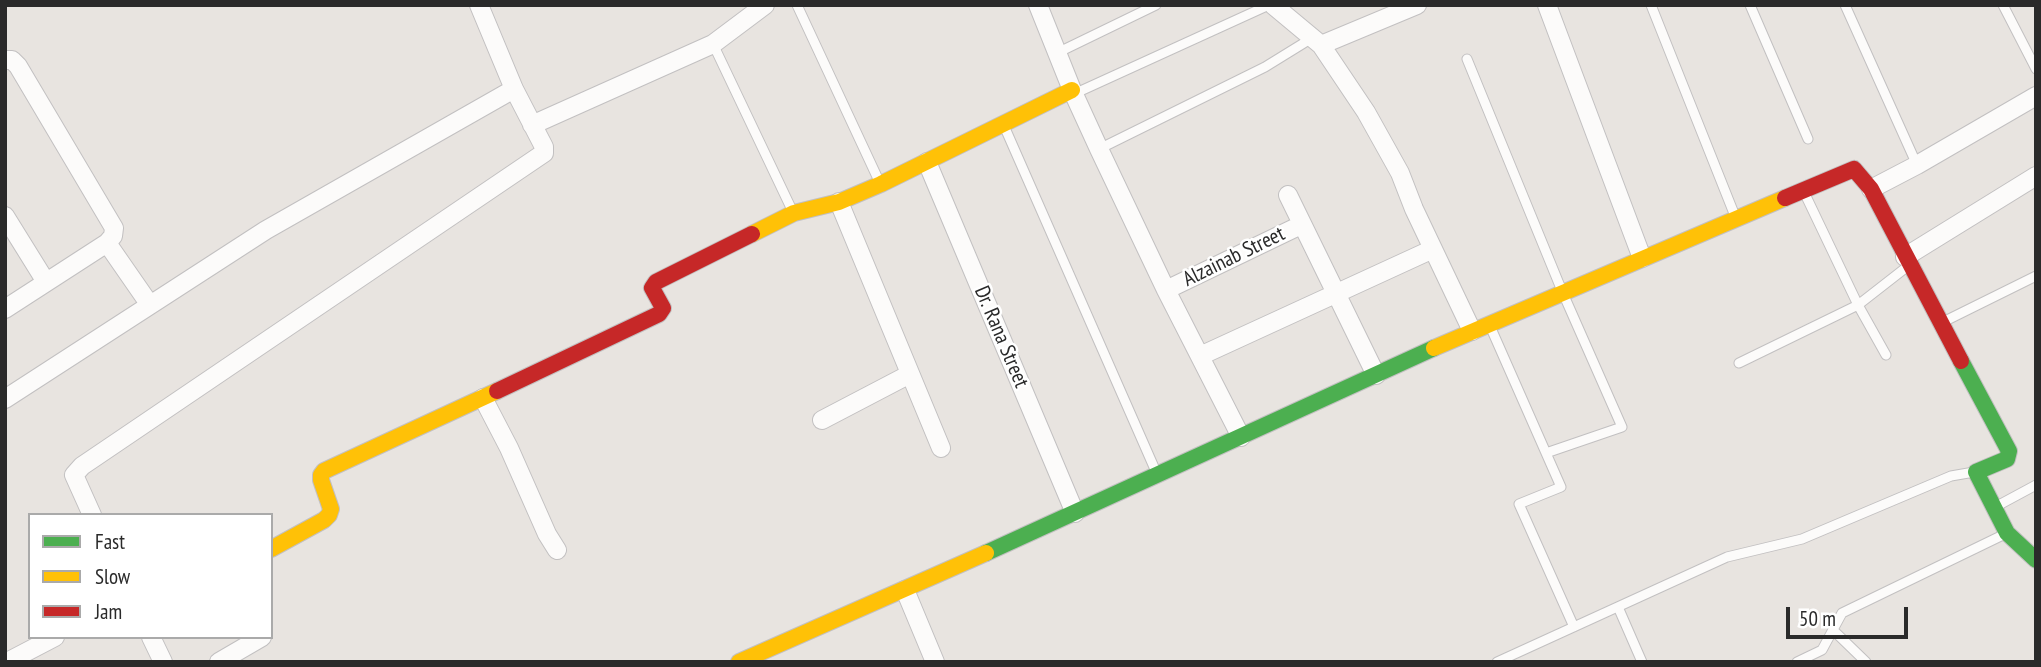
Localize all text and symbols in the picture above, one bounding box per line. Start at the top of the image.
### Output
street label: Alzainab Street [1179,222,1289,292]
street label: Dr. Rana Street [968,282,1034,392]
legend [28,513,273,639]
text: Fast [95,528,125,555]
text: Slow [95,563,130,590]
scale bar [1789,594,1912,638]
text: Jam [95,598,122,625]
text: 50 m [1799,605,1836,632]

